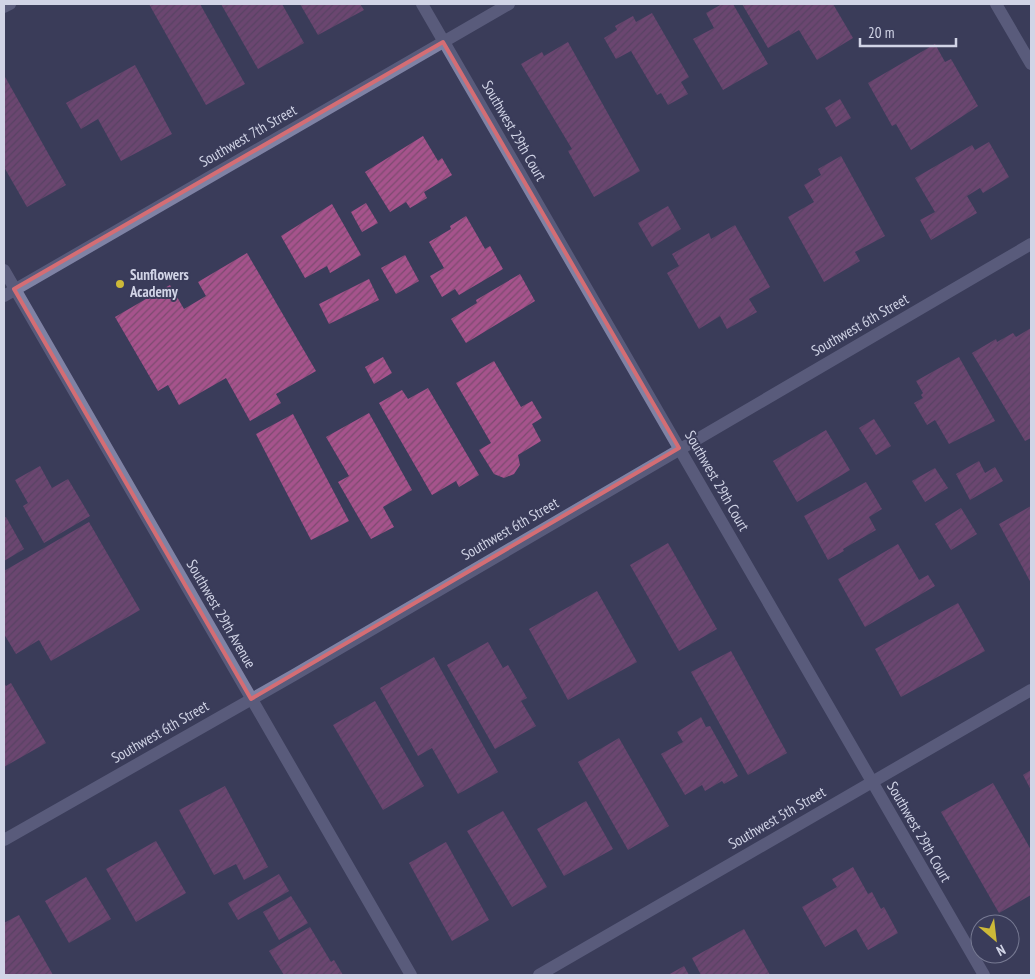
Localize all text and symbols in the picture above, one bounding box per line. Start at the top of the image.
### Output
scale bar [860,15,956,47]
text: 20 m [868,23,894,42]
street label: Southwest 29th Court [478,77,551,184]
street label: Southwest 7th Street [196,100,300,171]
place label: Sunflowers Academy [129,265,189,301]
marker: Sunflowers Academy [114,278,126,290]
street label: Southwest 6th Street [808,289,912,360]
street label: Southwest 29th Court [681,427,754,534]
street label: Southwest 6th Street [458,493,562,564]
street label: Southwest 29th Avenue [183,556,260,671]
street label: Southwest 6th Street [108,696,212,767]
street label: Southwest 29th Court [883,778,956,885]
street label: Southwest 5th Street [725,782,829,853]
north arrow [970,914,1020,964]
text: N [994,941,1009,960]

